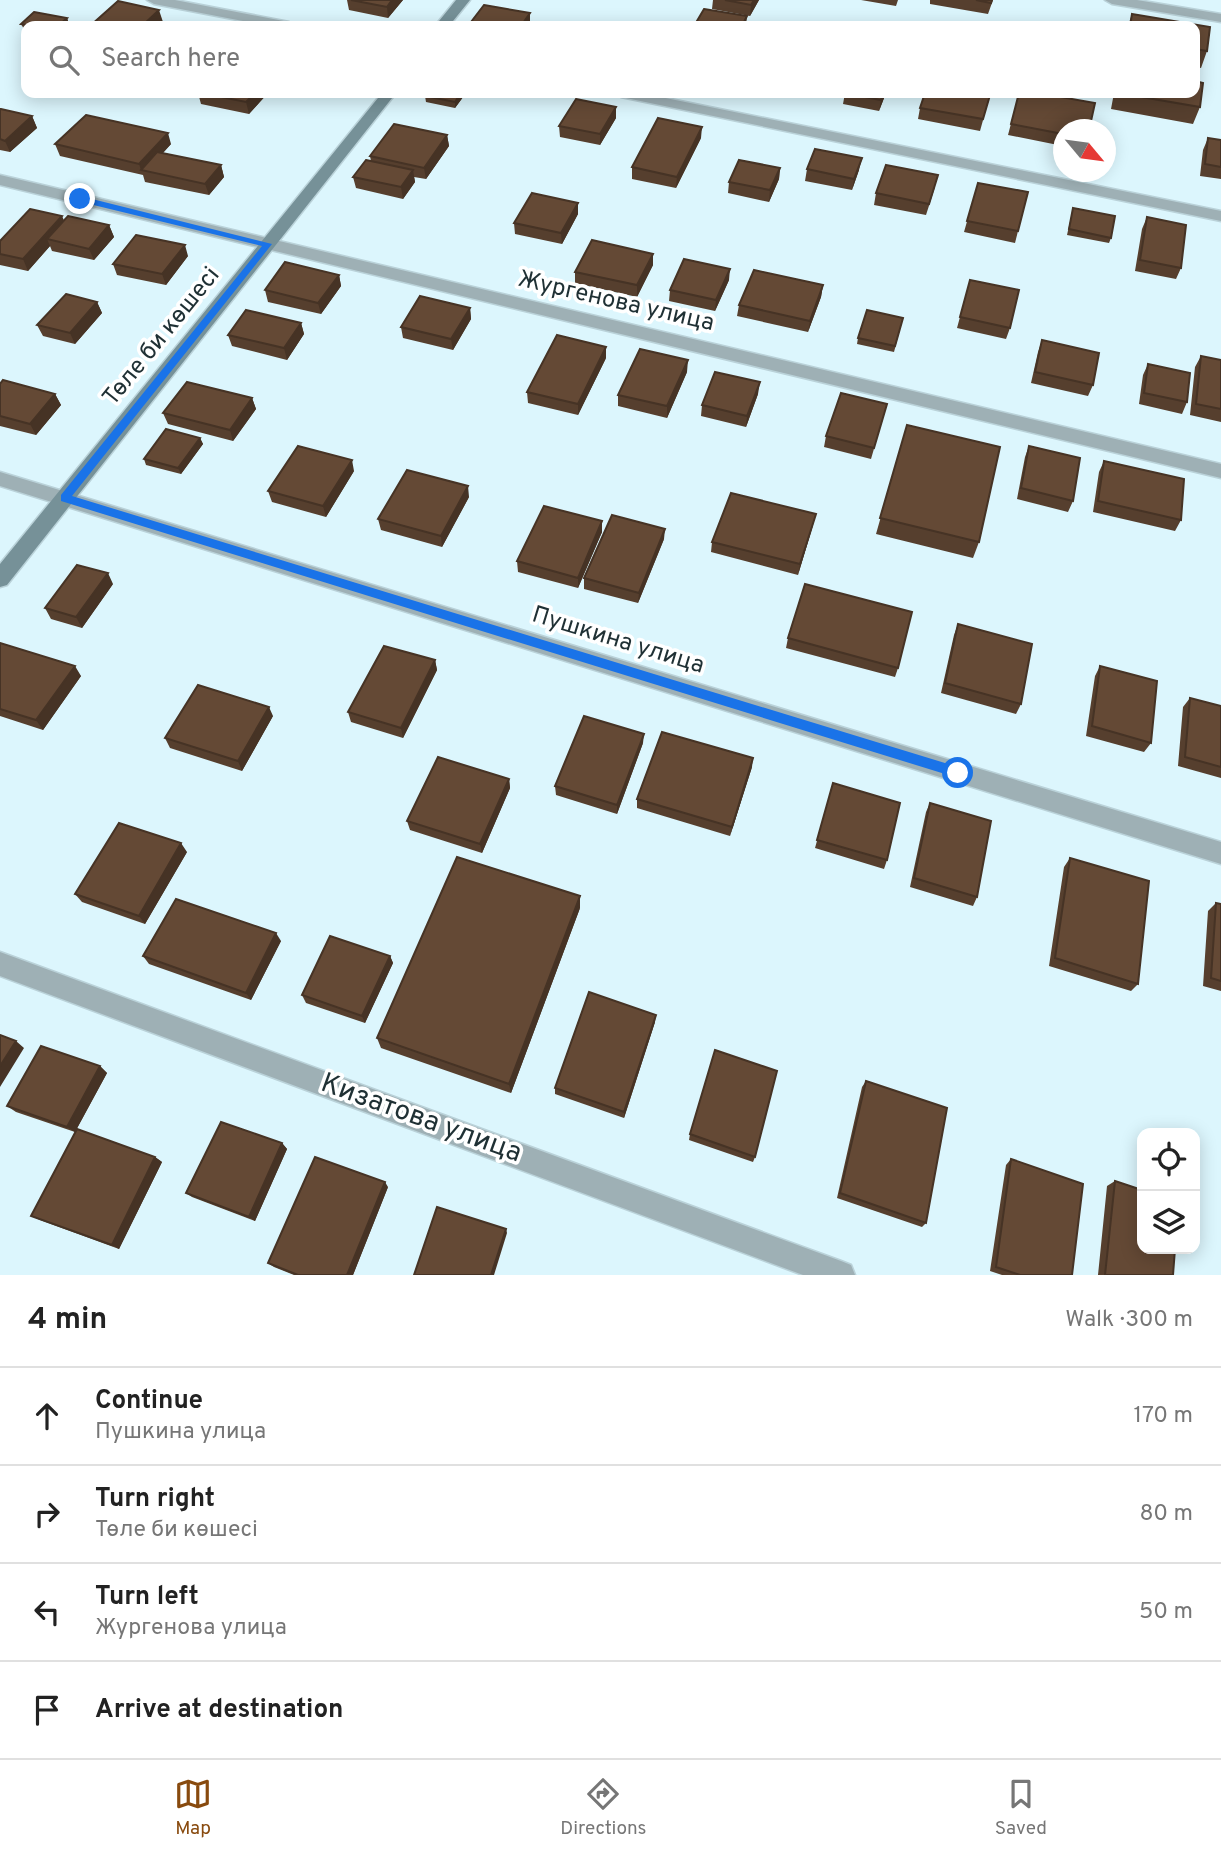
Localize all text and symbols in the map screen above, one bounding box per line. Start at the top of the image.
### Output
search box [21,21,1200,98]
icon: search [45,41,83,79]
text: Search here [101,43,240,76]
north arrow [1053,119,1116,182]
route end [64,183,95,214]
street label: Төле би көшесі [97,262,227,412]
street label: Жургенова улица [515,265,717,339]
street label: Пушкина улица [528,601,708,681]
route start [942,757,973,788]
street label: Кизатова улица [316,1066,526,1172]
map controls [1137,1128,1200,1254]
button: locate [1137,1128,1200,1191]
button: layers [1137,1191,1200,1254]
text: 4 min [28,1302,107,1339]
text: Walk · 300 m [1065,1306,1193,1335]
text: Continue [95,1385,203,1418]
icon: ahead [28,1397,66,1435]
text: 170 m [1134,1402,1193,1431]
text: Пушкина улица [95,1418,266,1447]
text: Turn right [95,1483,215,1516]
icon: right [28,1495,66,1533]
text: 80 m [1140,1500,1193,1529]
text: Төле би көшесі [95,1516,258,1545]
text: Turn left [95,1581,199,1614]
icon: left [28,1593,66,1631]
text: 50 m [1139,1598,1193,1627]
text: Жургенова улица [95,1614,287,1643]
icon: arrive [28,1691,66,1729]
text: Arrive at destination [95,1694,343,1727]
tab: Map [174,1775,212,1841]
tab: Directions [560,1775,647,1841]
tab: Saved [995,1775,1047,1841]

